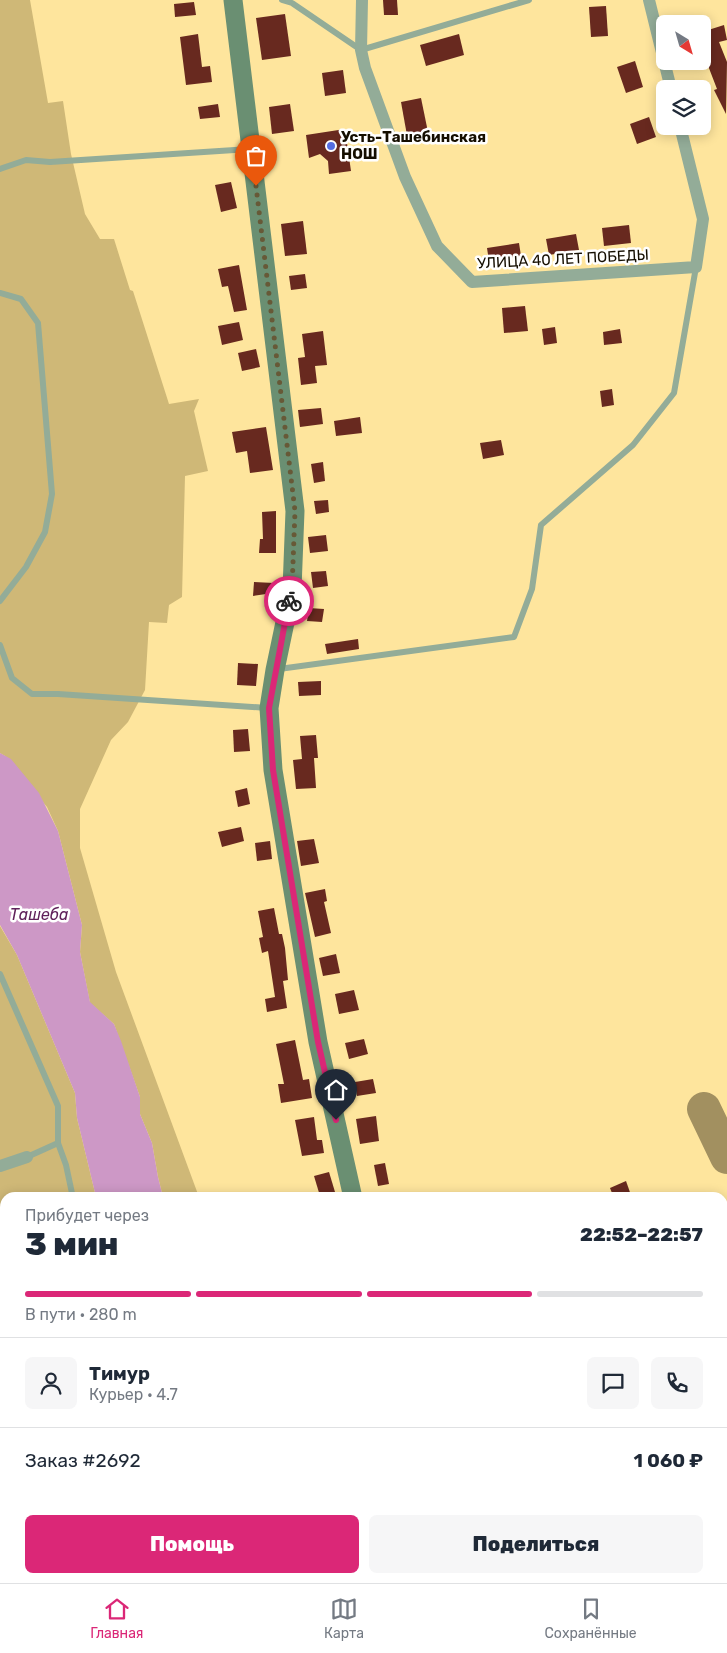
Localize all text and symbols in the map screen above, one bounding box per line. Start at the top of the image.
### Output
north arrow [656,15,711,70]
map controls [656,15,711,135]
button: layers [656,80,711,135]
place label: Усть-Ташебинская НОШ [341,128,486,163]
pin [235,135,277,186]
marker: Усть-Ташебинская НОШ [325,140,337,152]
icon: bag [242,142,270,170]
street label: УЛИЦА 40 ЛЕТ ПОБЕДЫ [477,246,649,272]
courier [264,576,314,626]
icon: bike [275,587,303,615]
water label: Ташеба [10,905,68,924]
pin [315,1069,357,1120]
icon: home [322,1076,350,1104]
text: Прибудет через [25,1206,149,1225]
text: 22:52–22:57 [580,1223,703,1246]
text: 3 мин [25,1225,119,1263]
text: В пути · 280 m [25,1305,137,1324]
button: person [25,1357,77,1409]
button: chat [587,1357,639,1409]
button: phone [651,1357,703,1409]
text: Тимур [89,1362,150,1385]
text: Курьер · 4.7 [89,1385,178,1404]
text: Заказ #2692 [25,1449,141,1472]
text: 1 060 ₽ [634,1449,703,1472]
button: Помощь [25,1515,359,1573]
button: Поделиться [369,1515,703,1573]
tab: Главная [90,1595,144,1642]
tab: Карта [324,1595,364,1642]
tab: Сохранённые [545,1595,637,1642]

